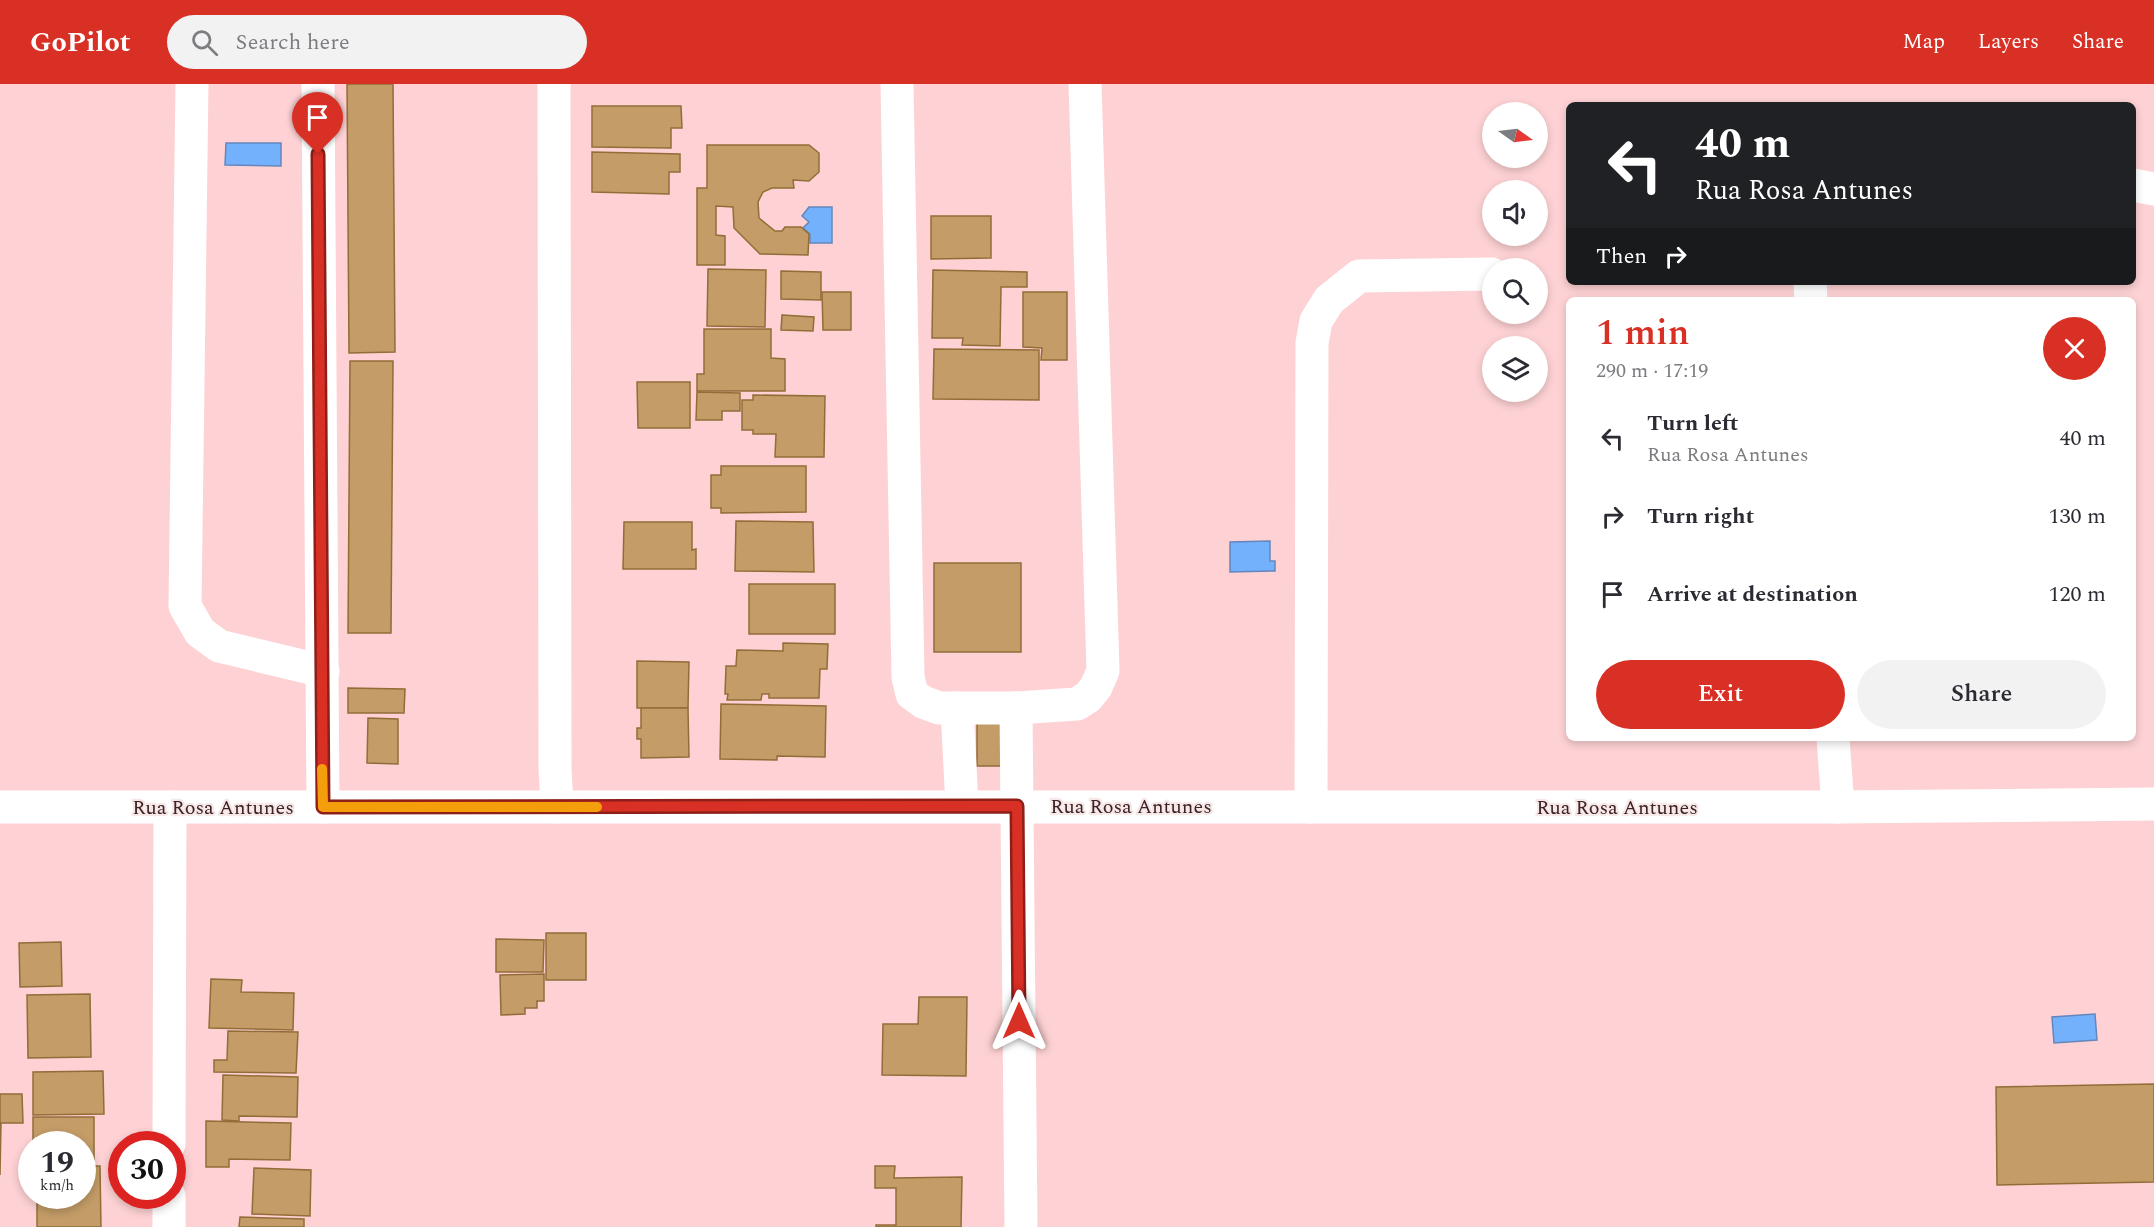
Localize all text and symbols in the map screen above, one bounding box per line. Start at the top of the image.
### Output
search box [167,15,587,69]
text: GoPilot [30,21,131,64]
icon: search [188,26,221,59]
text: Search here [236,26,350,59]
text: Map [1903,26,1945,58]
text: Layers [1978,26,2039,58]
text: Share [2072,26,2124,58]
pin [292,92,343,154]
icon: arrive [301,101,334,134]
north arrow [1482,102,1548,168]
map controls [1482,102,1548,402]
text: 40 m [1695,113,1790,176]
icon: left [1596,126,1674,204]
text: Rua Rosa Antunes [1695,170,1913,212]
button: sound [1482,180,1548,246]
text: Then [1596,240,1647,273]
icon: right [1659,240,1692,273]
button: search [1482,258,1548,324]
text: 1 min [1596,306,1689,361]
button: close [2043,317,2106,380]
button: layers [1482,336,1548,402]
text: 290 m · 17:19 [1596,356,1708,386]
text: Turn left [1647,407,1739,440]
icon: left [1596,422,1629,455]
text: 40 m [2060,422,2106,455]
text: Rua Rosa Antunes [1647,440,1809,470]
icon: right [1596,500,1629,533]
text: Turn right [1647,500,1754,533]
text: 130 m [2049,500,2106,533]
icon: arrive [1596,578,1629,611]
text: Arrive at destination [1647,578,1858,611]
text: 120 m [2049,578,2106,611]
button: Exit [1596,660,1845,729]
button: Share [1857,660,2106,729]
street label: Rua Rosa Antunes [1050,792,1212,822]
street label: Rua Rosa Antunes [132,793,294,823]
street label: Rua Rosa Antunes [1536,793,1698,823]
position arrow [987,989,1051,1053]
speed limit sign: 30 [108,1131,186,1209]
text: 19 [40,1140,74,1186]
text: km/h [40,1174,74,1197]

